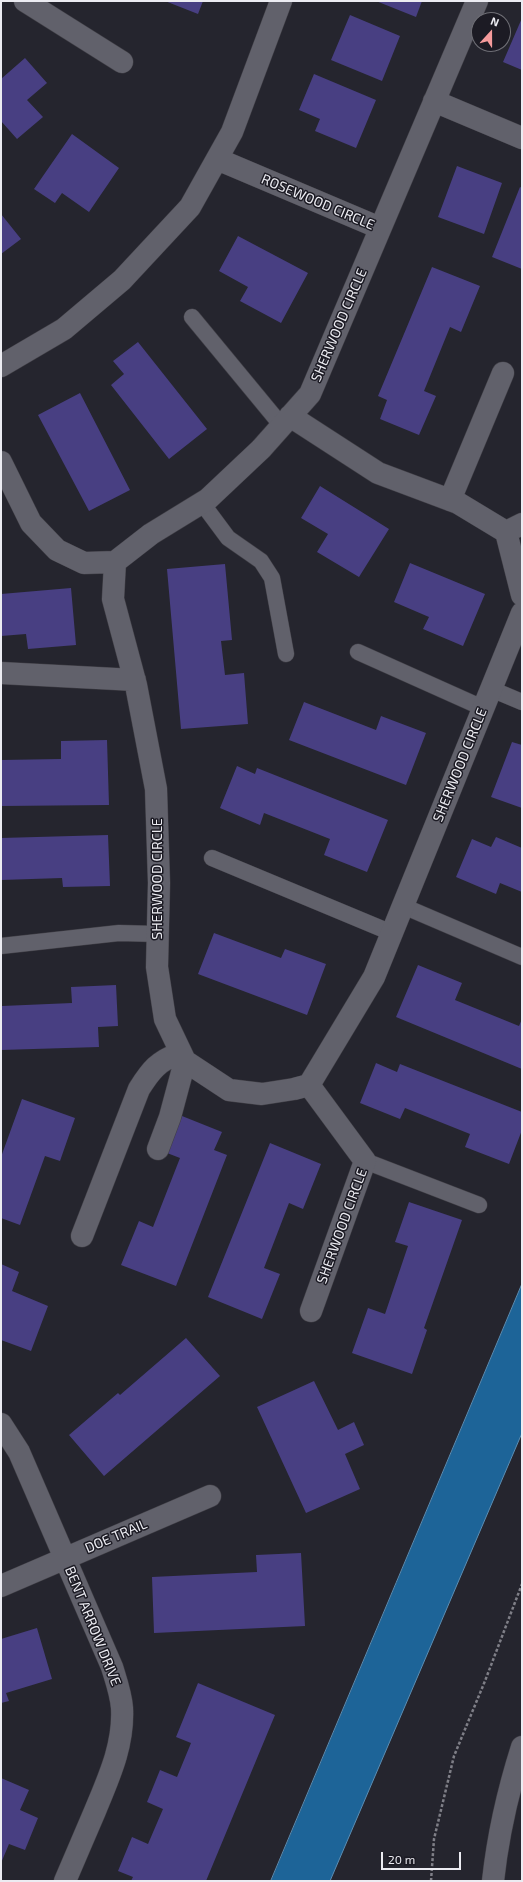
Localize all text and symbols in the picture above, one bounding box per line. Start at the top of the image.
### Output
north arrow [471,12,511,52]
text: N [489,14,501,29]
street label: ROSEWOOD CIRCLE [259,171,377,233]
street label: SHERWOOD CIRCLE [308,266,370,384]
street label: SHERWOOD CIRCLE [429,706,491,824]
street label: SHERWOOD CIRCLE [149,818,165,940]
street label: SHERWOOD CIRCLE [313,1166,371,1286]
street label: DOE TRAIL [82,1515,150,1557]
street label: BENT ARROW DRIVE [61,1564,125,1688]
scale bar [383,1844,463,1870]
text: 20 m [388,1852,415,1866]

